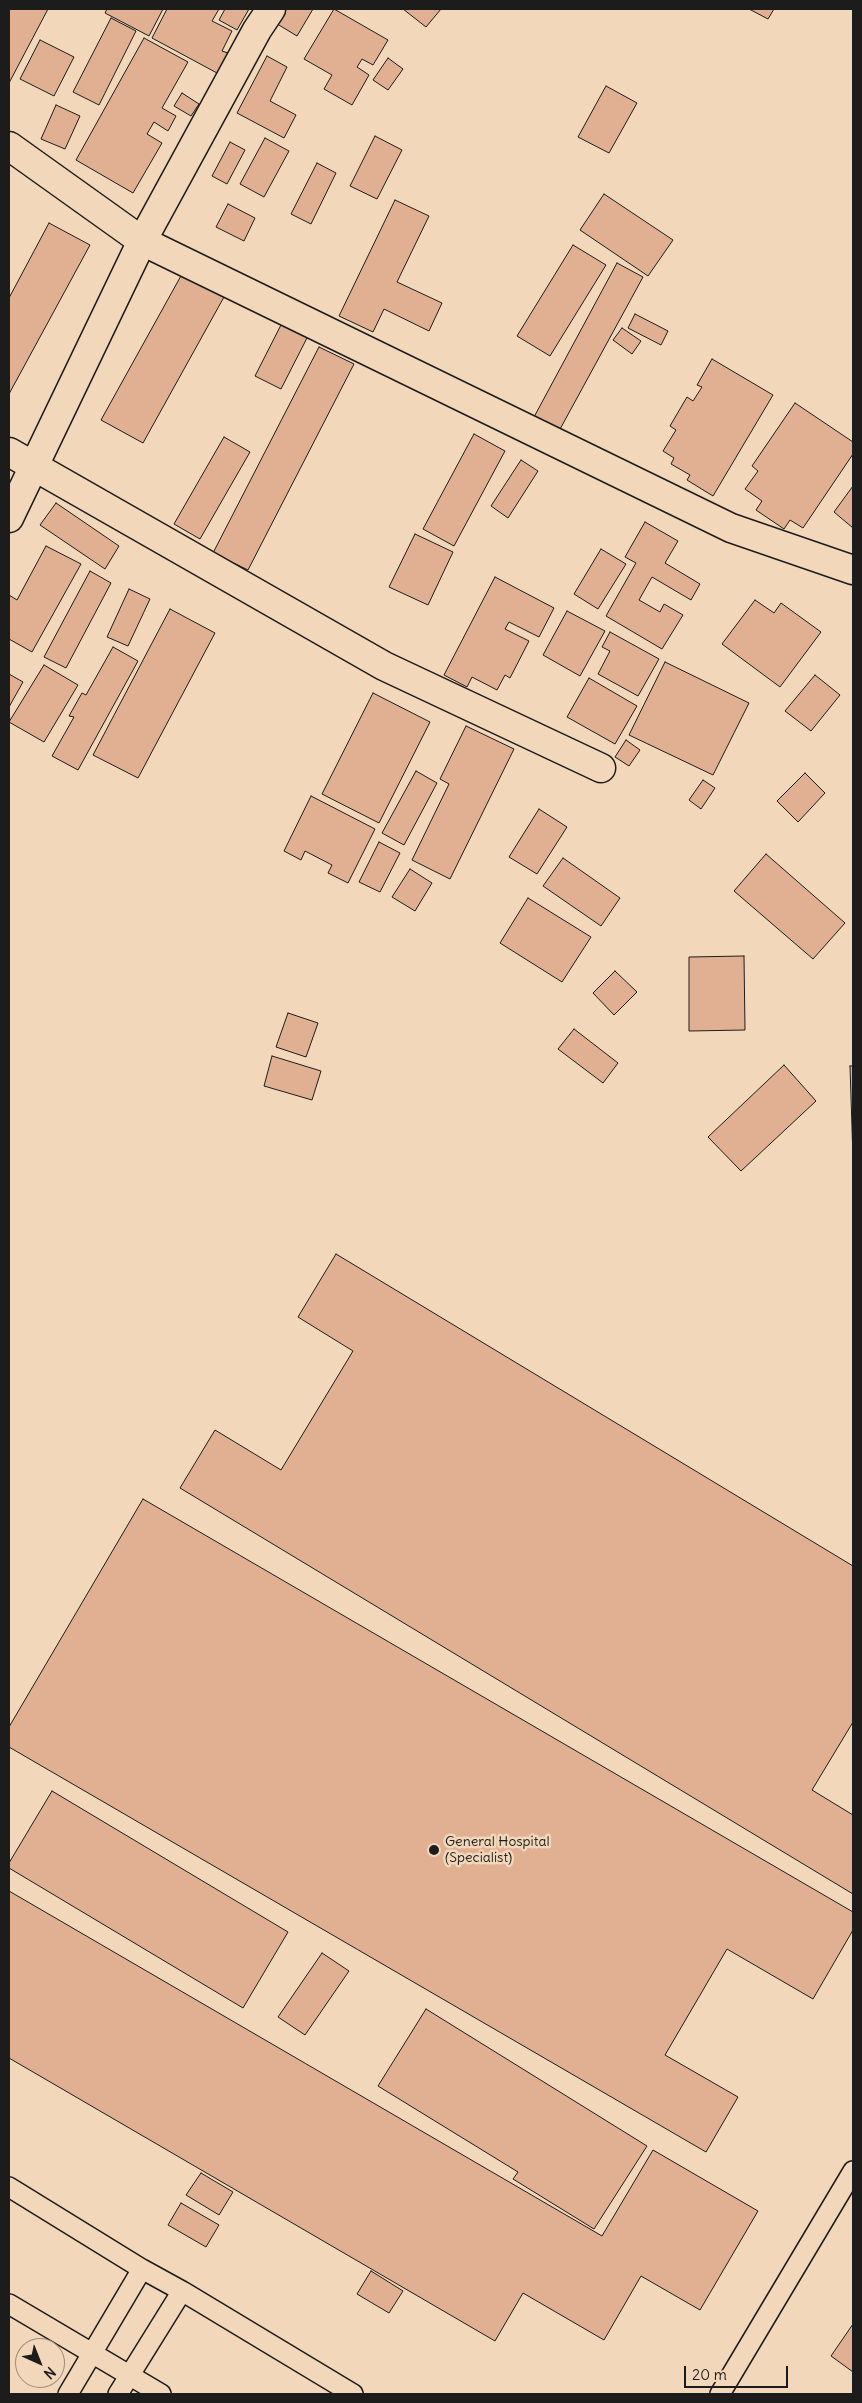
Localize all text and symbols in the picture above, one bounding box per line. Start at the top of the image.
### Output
place label: General Hospital (Specialist) [445,1834,550,1866]
marker: General Hospital (Specialist) [427,1843,441,1857]
north arrow [15,2338,65,2388]
scale bar [687,2356,791,2388]
text: N [40,2363,59,2383]
text: 20 m [692,2365,727,2384]

